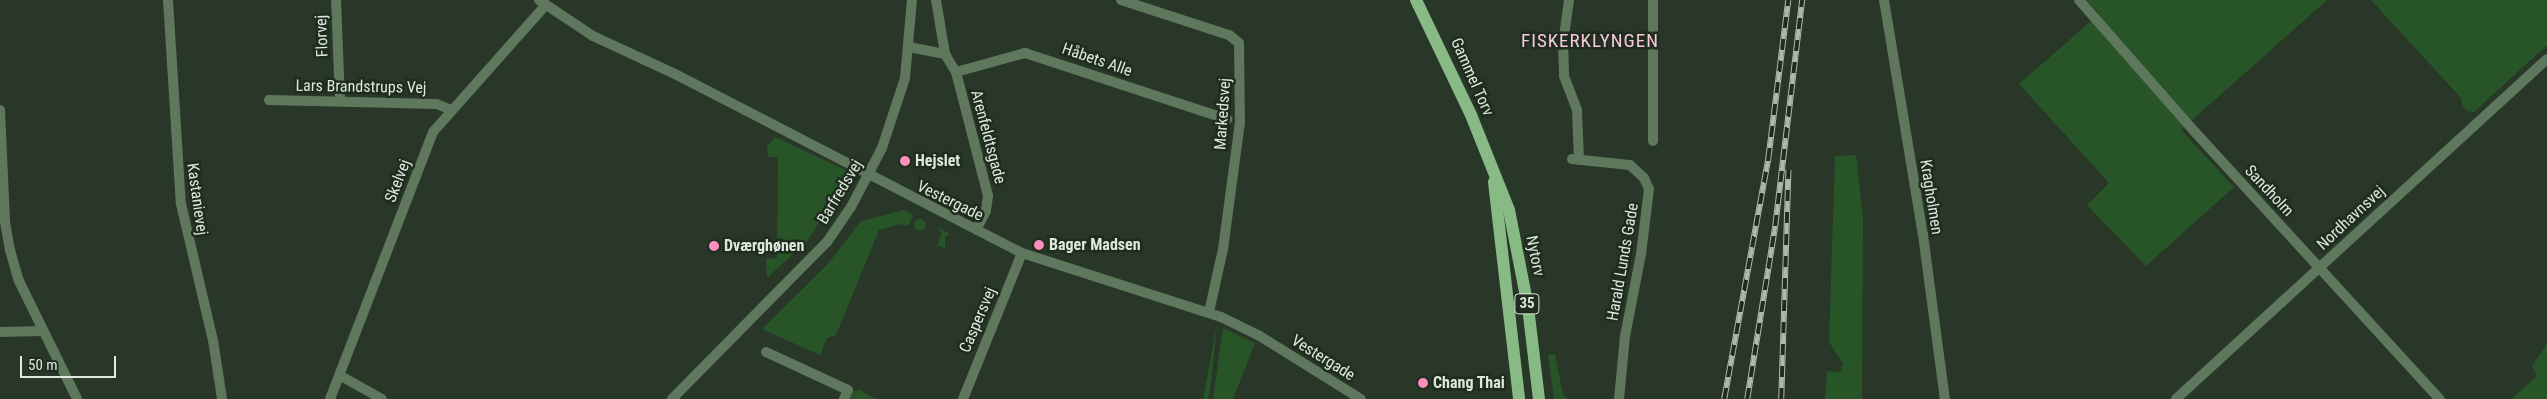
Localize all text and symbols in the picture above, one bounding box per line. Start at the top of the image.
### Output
street label: Florvej [312,15,332,57]
district label: FISKERKLYNGEN [1519,30,1661,52]
street label: Gammel Torv [1446,35,1498,119]
street label: Håbets Alle [1059,39,1135,81]
street label: Lars Brandstrups Vej [295,76,427,98]
street label: Markedsvej [1211,77,1235,151]
street label: Arenfeldtsgade [966,88,1010,186]
place label: Hejslet [915,151,960,171]
marker: Hejslet [899,155,911,167]
street label: Barfredsvej [813,156,867,228]
street label: Skelvej [381,157,415,205]
street label: Kragholmen [1916,158,1946,236]
street label: Sandholm [2240,161,2298,221]
street label: Kastanievej [182,162,212,236]
street label: Vestergade [914,177,986,225]
street label: Nordhavnsvej [2313,182,2389,254]
street label: Harald Lunds Gade [1603,202,1643,322]
street label: Nytorv [1522,234,1548,278]
place label: Bager Madsen [1049,235,1141,255]
place label: Dværghønen [724,236,804,256]
marker: Bager Madsen [1033,239,1045,251]
marker: Dværghønen [708,240,720,252]
street label: Caspersvej [956,284,1000,356]
road number: 35 [1513,292,1541,316]
street label: Vestergade [1288,331,1358,385]
scale bar [22,346,119,378]
text: 50 m [28,356,58,374]
place label: Chang Thai [1433,373,1505,393]
marker: Chang Thai [1417,377,1429,389]

